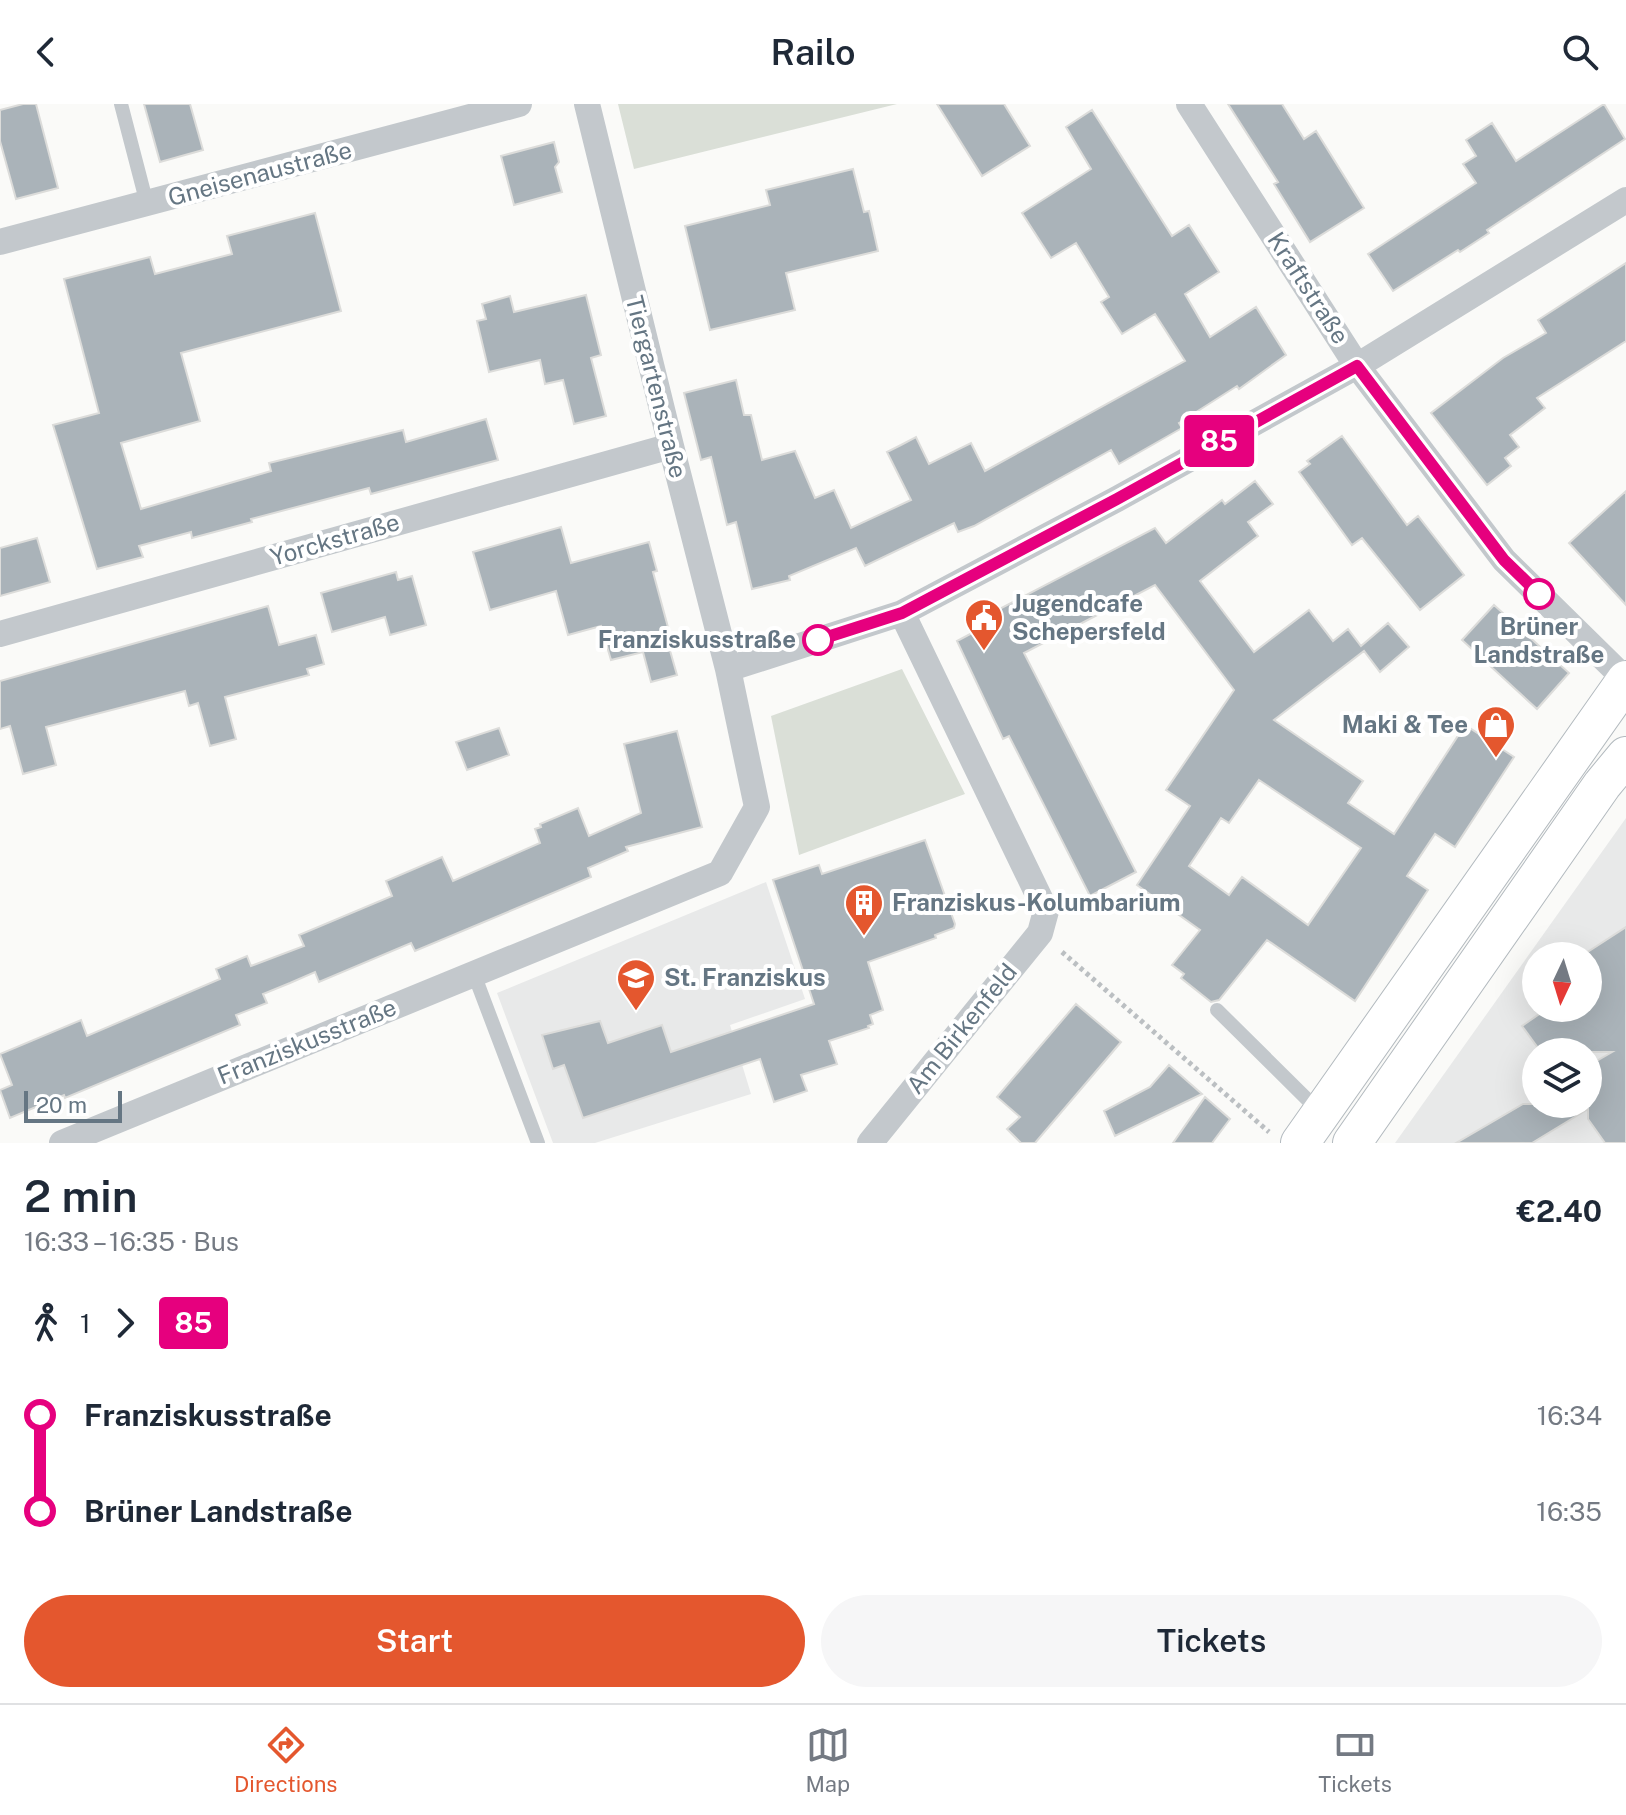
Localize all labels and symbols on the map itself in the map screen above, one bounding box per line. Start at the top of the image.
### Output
street label: Gneisenaustraße [165,135,355,211]
street label: Kraftstraße [1262,226,1355,349]
street label: Tiergartenstraße [621,293,693,481]
line badge: 85 [1183,415,1255,467]
street label: Yorckstraße [267,507,403,571]
marker: Brüner Landstraße [1524,579,1554,609]
place label: Jugendcafe Schepersfeld [1012,589,1166,645]
public building icon: Jugendcafe Schepersfeld [963,597,1005,652]
place label: Brüner Landstraße [1474,612,1604,668]
place label: Franziskusstraße [598,625,796,653]
marker: Franziskusstraße [803,625,833,655]
shop icon: Maki & Tee [1475,704,1517,759]
place label: Maki & Tee [1342,710,1468,738]
building icon: Franziskus-Kolumbarium [843,882,885,937]
place label: Franziskus-Kolumbarium [892,888,1180,916]
north arrow [1522,942,1602,1022]
school or university icon: St. Franziskus [615,957,657,1012]
street label: Am Birkenfeld [900,958,1022,1099]
place label: St. Franziskus [664,963,826,991]
street label: Franziskusstraße [213,992,400,1090]
scale bar [24,1087,122,1123]

